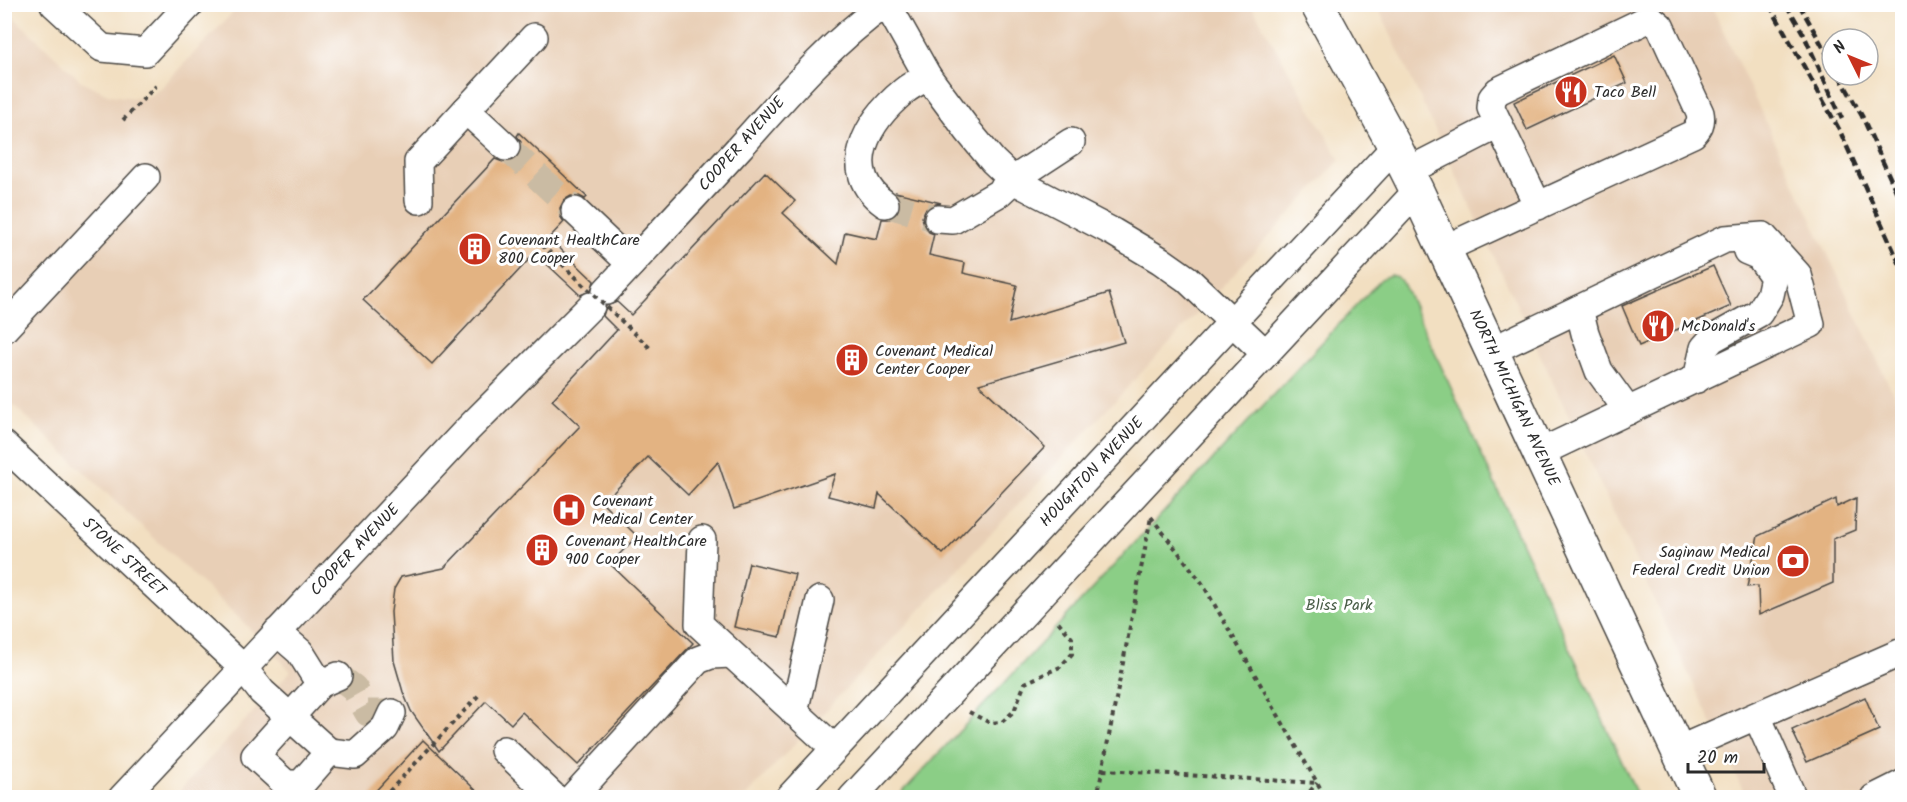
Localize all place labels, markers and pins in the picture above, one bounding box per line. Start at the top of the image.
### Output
restaurant icon: Taco Bell [1553,74,1589,110]
place label: Taco Bell [1594,80,1656,105]
place label: Covenant HealthCare 800 Cooper [498,228,640,271]
building icon: Covenant HealthCare 800 Cooper [457,231,493,267]
restaurant icon: McDonald's [1640,308,1676,344]
place label: McDonald's [1681,314,1756,339]
place label: Covenant Medical Center Cooper [875,339,993,382]
building icon: Covenant Medical Center Cooper [834,342,870,378]
place label: Covenant Medical Center [592,489,694,532]
hospital icon: Covenant Medical Center [551,492,587,528]
place label: Covenant HealthCare 900 Cooper [565,529,707,572]
building icon: Covenant HealthCare 900 Cooper [524,532,560,568]
place label: Saginaw Medical Federal Credit Union [1632,540,1770,583]
bank icon: Saginaw Medical Federal Credit Union [1775,543,1811,579]

